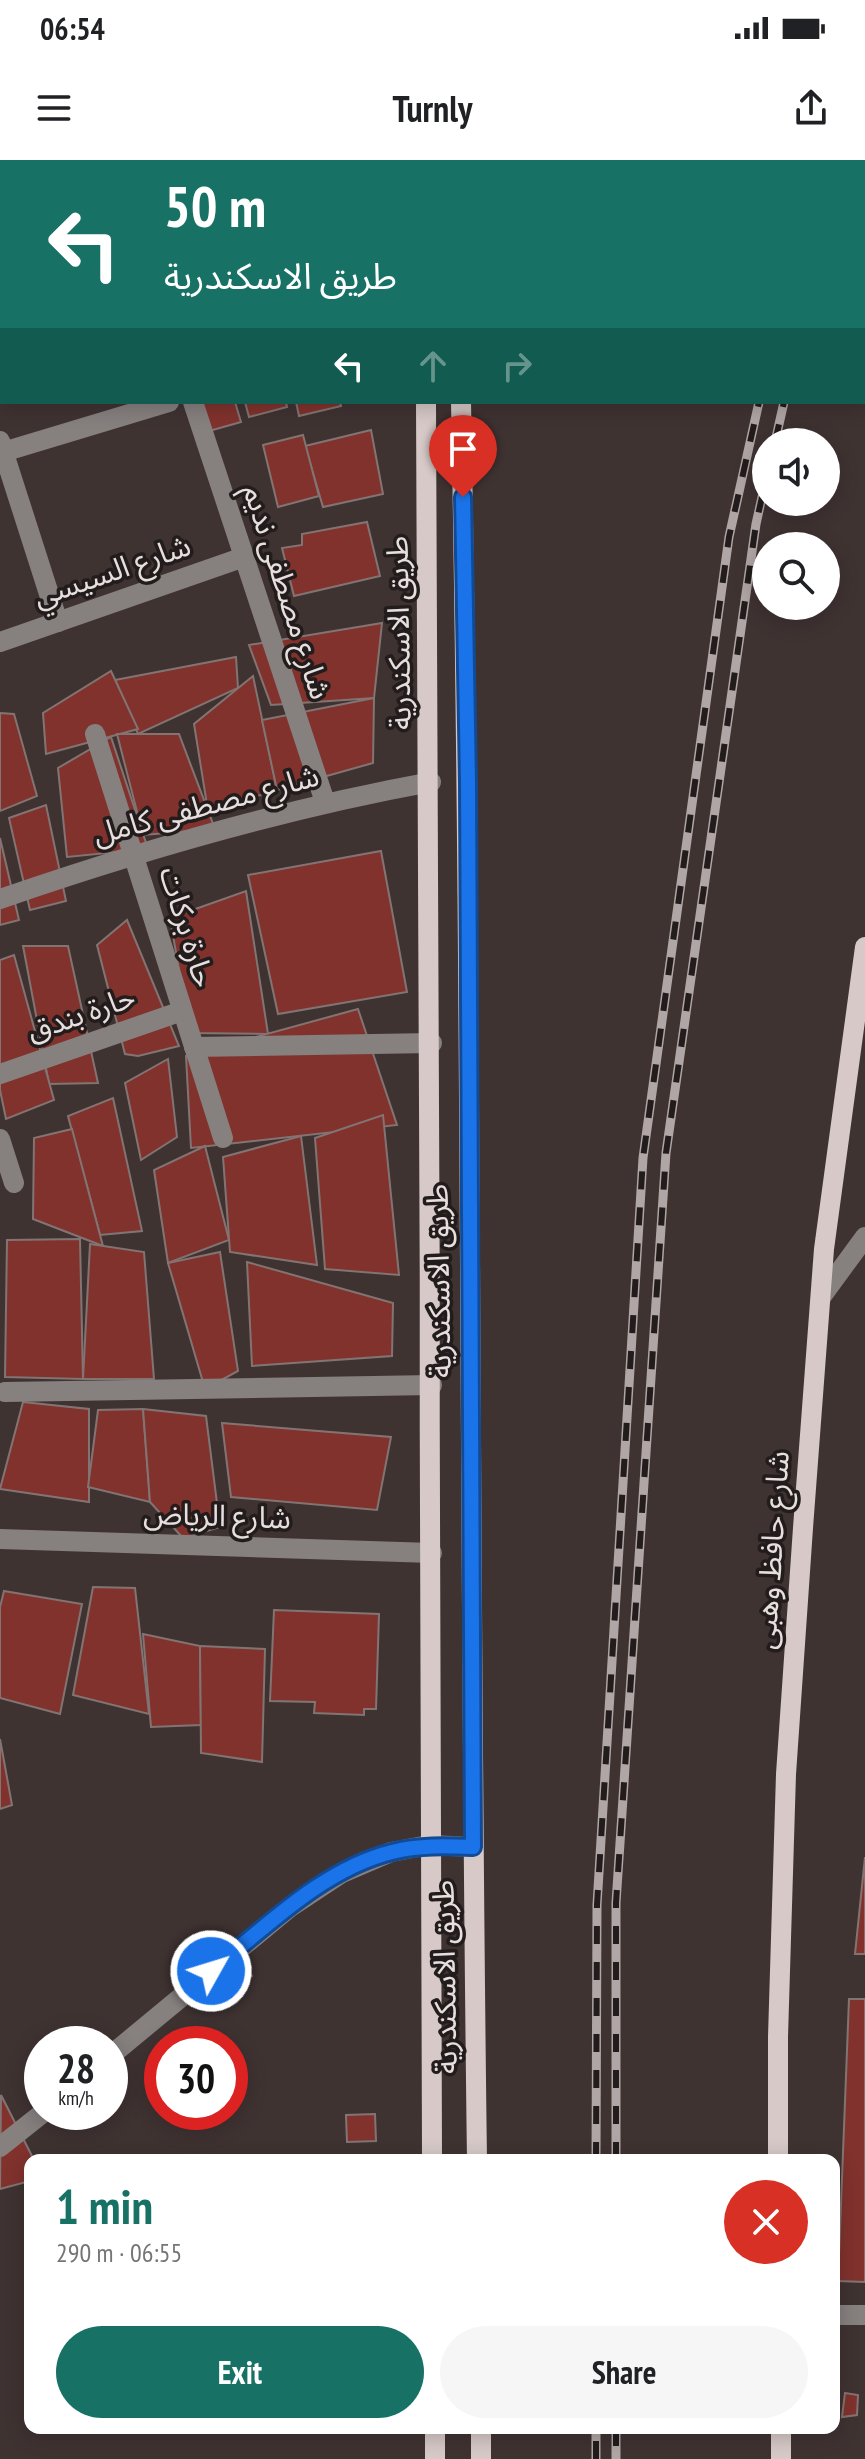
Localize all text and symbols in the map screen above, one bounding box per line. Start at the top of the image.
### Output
text: 06:54 [40,9,105,48]
text: Turnly [393,85,472,132]
icon: menu [32,86,76,130]
icon: share [789,86,833,130]
text: 50 m [164,170,266,242]
icon: left [32,192,136,296]
text: طريق الاسكندرية [164,252,397,299]
icon: left [327,344,371,388]
icon: ahead [411,344,455,388]
icon: right [495,344,539,388]
pin [429,415,497,497]
icon: arrive [441,427,485,471]
map controls [752,428,840,620]
button: sound [752,428,840,516]
street label: شارع مصطفى نديم [231,479,342,705]
street label: شارع السيسي [28,524,197,619]
button: search [752,532,840,620]
street label: طريق الاسكندرية [376,536,419,730]
street label: شارع مصطفى كامل [88,755,324,856]
street label: حارة بركات [152,861,225,992]
street label: حارة بندق [21,976,140,1049]
street label: طريق الاسكندرية [416,1184,459,1378]
street label: شارع حافظ وهبى [744,1449,801,1651]
street label: شارع الرياض [142,1492,292,1541]
street label: طريق الاسكندرية [422,1880,465,2074]
position arrow [169,1929,253,2013]
speed limit sign: 30 [144,2026,248,2130]
text: 28 [57,2042,95,2094]
text: km/h [58,2085,94,2111]
text: 1 min [56,2175,153,2237]
button: close [724,2180,808,2264]
text: 290 m · 06:55 [56,2236,182,2269]
button: Exit [56,2326,424,2418]
button: Share [440,2326,808,2418]

